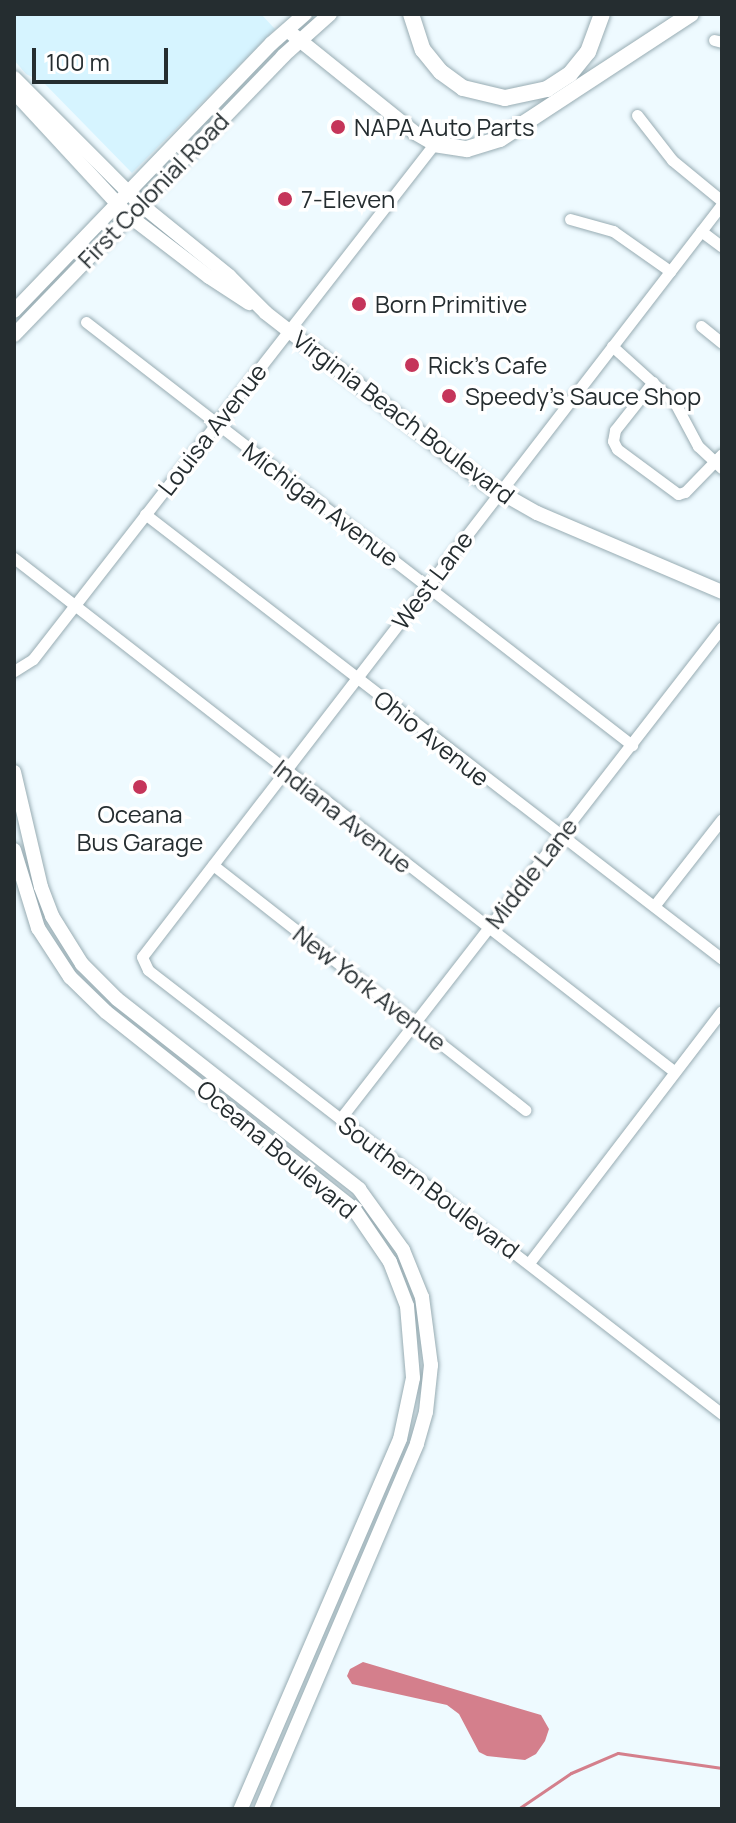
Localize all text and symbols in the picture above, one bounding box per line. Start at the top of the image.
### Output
scale bar [36,32,172,82]
text: 100 m [46,45,110,78]
street label: First Colonial Road [72,106,234,274]
place label: NAPA Auto Parts [354,113,535,141]
marker: NAPA Auto Parts [329,118,347,136]
place label: 7-Eleven [301,185,395,213]
marker: 7-Eleven [276,190,294,208]
place label: Born Primitive [375,290,527,318]
marker: Born Primitive [350,295,368,313]
street label: Virginia Beach Boulevard [288,324,520,510]
place label: Rick's Cafe [428,351,547,379]
marker: Rick's Cafe [403,356,421,374]
street label: Louisa Avenue [152,357,272,501]
place label: Speedy's Sauce Shop [465,382,701,410]
marker: Speedy's Sauce Shop [440,387,458,405]
street label: Michigan Avenue [237,436,405,572]
street label: West Lane [386,525,478,635]
street label: Ohio Avenue [369,684,495,792]
street label: Indiana Avenue [268,753,418,879]
marker: Oceana Bus Garage [131,778,149,796]
place label: Oceana Bus Garage [77,800,203,856]
street label: Middle Lane [479,812,583,934]
street label: New York Avenue [288,919,452,1057]
street label: Oceana Boulevard [191,1074,363,1224]
street label: Southern Boulevard [333,1110,525,1264]

